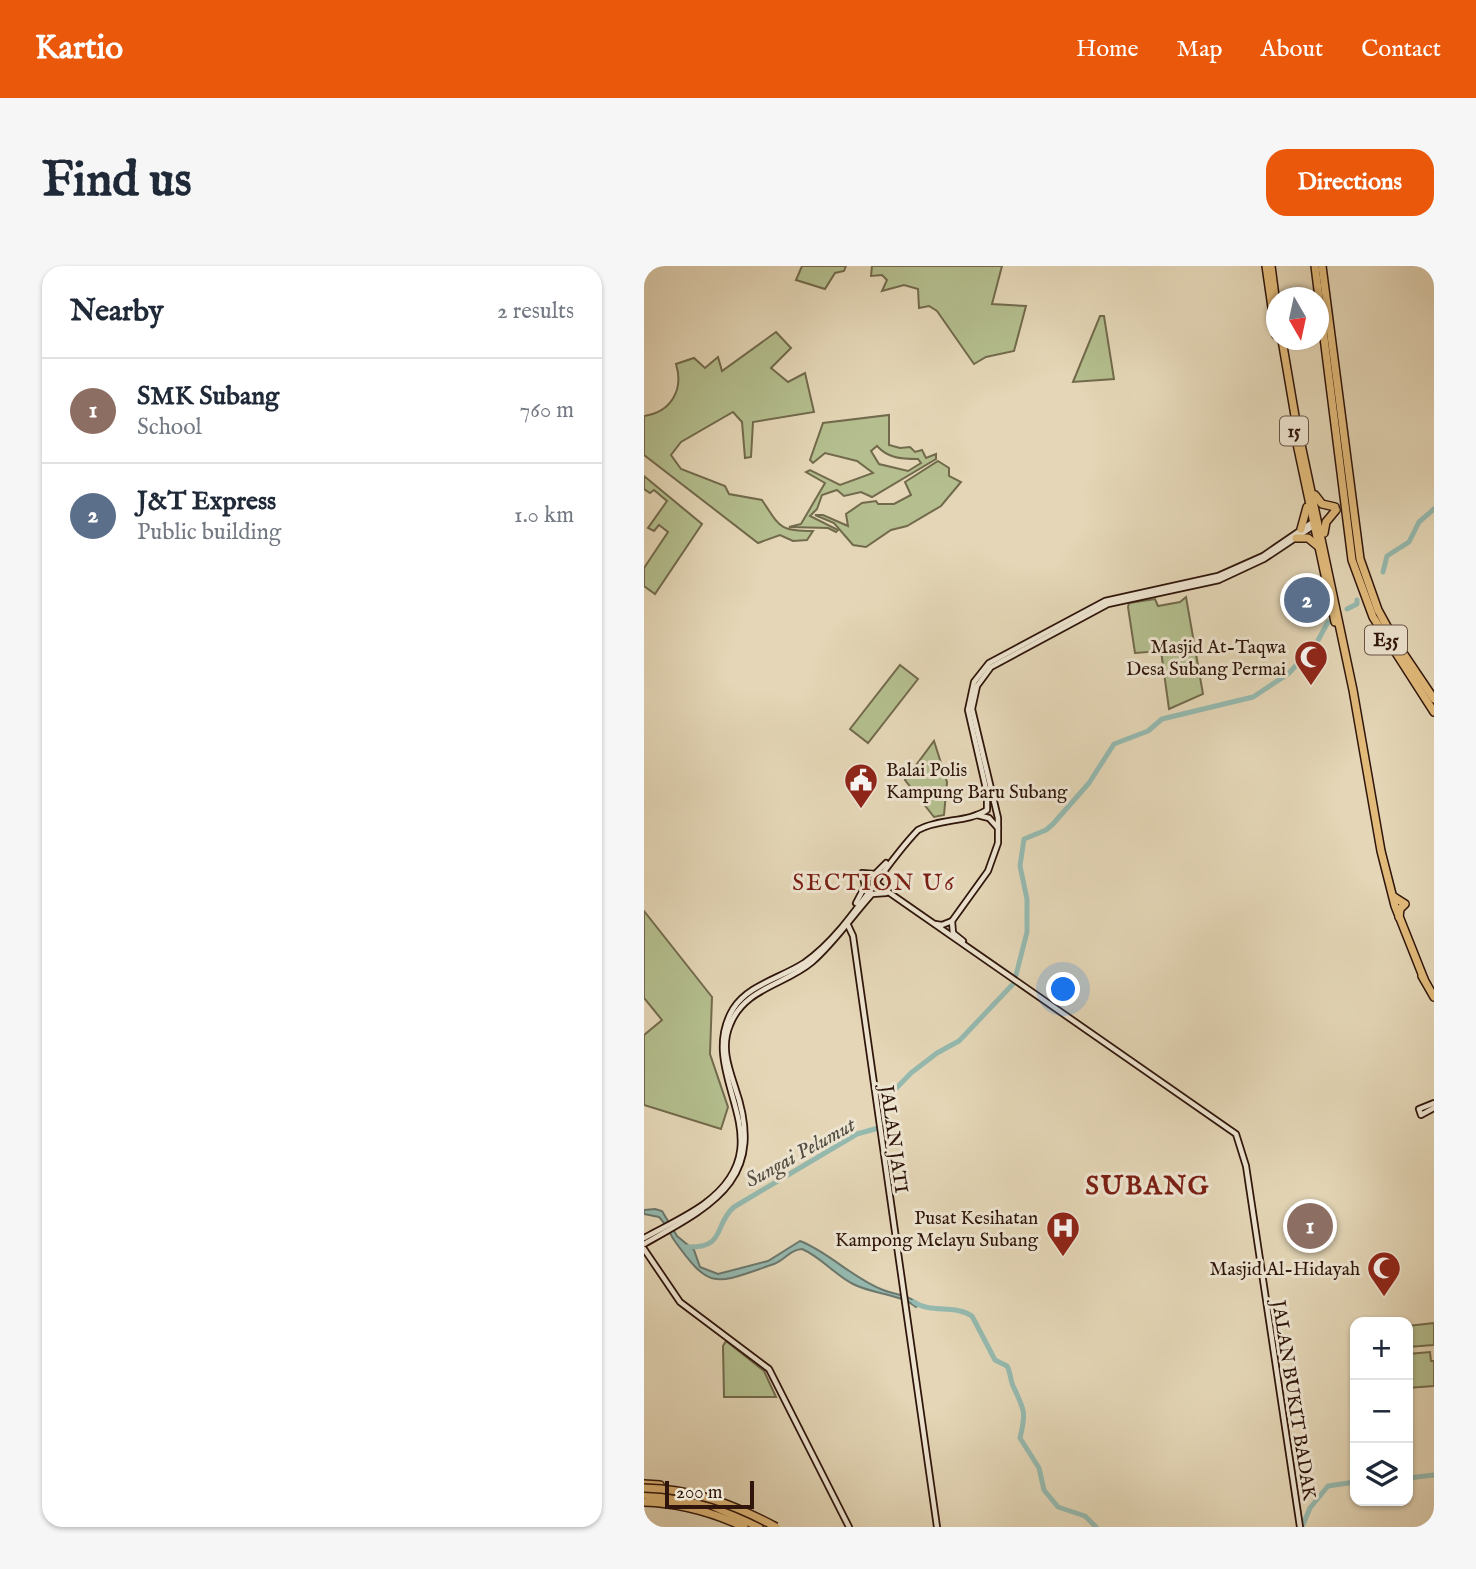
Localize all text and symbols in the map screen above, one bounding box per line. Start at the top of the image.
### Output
text: Kartio [35,28,123,70]
text: Home [1076,34,1139,65]
text: Map [1177,34,1223,65]
text: About [1261,34,1323,65]
text: Contact [1361,34,1441,65]
button: Directions [1266,149,1434,216]
text: Find us [42,151,192,213]
north arrow [1266,287,1329,350]
text: Nearby [70,293,163,331]
text: 2 results [497,297,574,326]
text: SMK Subang [137,380,279,413]
text: 1 [89,396,97,425]
text: 760 m [519,396,574,425]
text: School [137,413,202,442]
road number: 15 [1280,416,1308,446]
text: J&T Express [137,485,276,518]
text: 2 [88,501,98,530]
text: 1.0 km [514,501,574,530]
text: Public building [137,518,281,547]
pin: 2 [1284,574,1330,626]
road number: E35 [1365,626,1407,654]
place label: Masjid At-Taqwa Desa Subang Permai [1126,636,1287,682]
mosque icon: Masjid At-Taqwa Desa Subang Permai [1292,638,1330,687]
place label: Balai Polis Kampung Baru Subang [886,759,1068,805]
public building icon: Balai Polis Kampung Baru Subang [842,761,880,810]
district label: SECTION U6 [792,869,956,898]
your location [1046,972,1080,1006]
street label: JALAN JATI [873,1082,912,1195]
water label: Sungai Pelumut [741,1111,862,1195]
district label: SUBANG [1086,1170,1210,1203]
pin: 1 [1287,1200,1333,1252]
place label: Pusat Kesihatan Kampong Melayu Subang [835,1207,1039,1253]
hospital icon: Pusat Kesihatan Kampong Melayu Subang [1044,1209,1082,1258]
mosque icon: Masjid Al-Hidayah [1365,1249,1403,1298]
place label: Masjid Al-Hidayah [1210,1258,1360,1282]
street label: JALAN BUKIT BADAK [1265,1297,1321,1502]
map controls [1350,1317,1413,1506]
button: + [1350,1317,1413,1380]
button: − [1350,1380,1413,1443]
button: layers [1350,1443,1413,1506]
scale bar [665,1478,754,1510]
text: 200 m [676,1481,722,1505]

